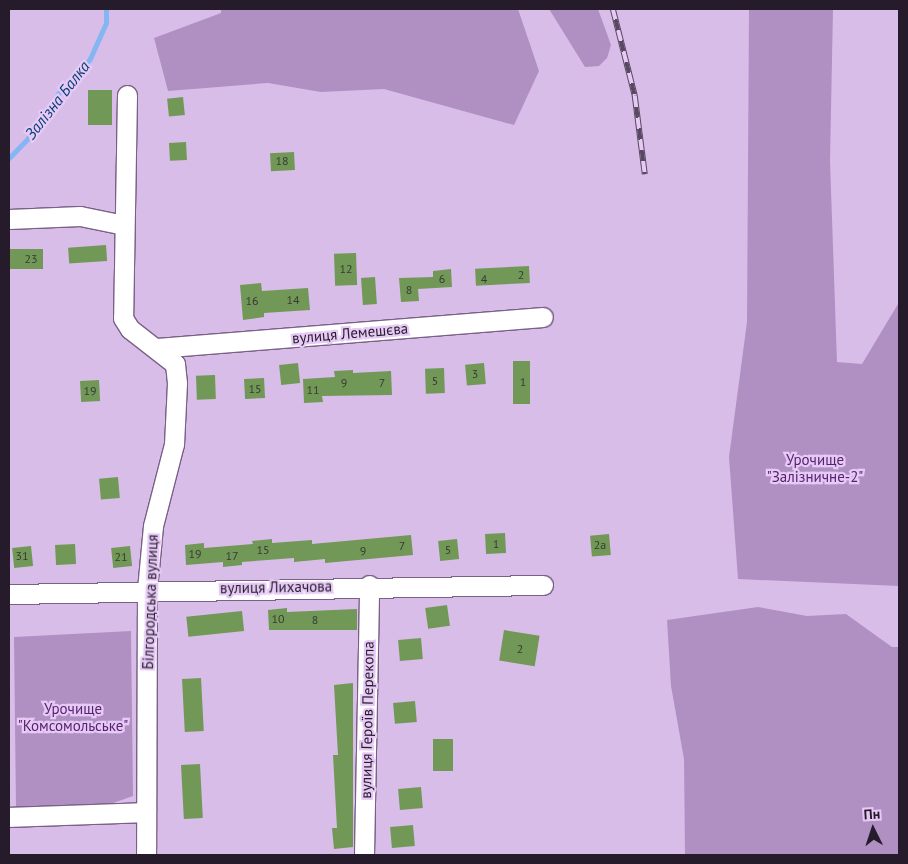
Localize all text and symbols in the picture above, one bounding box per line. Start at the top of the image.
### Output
water label: Залізна Балка [21,57,93,143]
house number: 18 [275,154,289,168]
house number: 23 [24,252,38,266]
house number: 12 [339,262,353,276]
house number: 2 [518,268,524,282]
house number: 6 [439,272,445,286]
house number: 4 [481,272,487,286]
house number: 8 [406,283,412,297]
house number: 14 [286,293,300,307]
house number: 16 [245,294,259,308]
street label: вулиця Лемешєва [291,319,409,347]
house number: 3 [472,367,478,381]
house number: 5 [432,374,438,388]
house number: 1 [520,375,526,389]
house number: 9 [341,376,347,390]
house number: 7 [379,376,385,390]
house number: 15 [248,382,262,396]
house number: 11 [306,383,320,397]
house number: 19 [83,384,97,398]
park label: Урочище "Залізничне-2" [767,450,863,485]
street label: Білгородська вулиця [139,534,161,670]
house number: 1 [493,537,499,551]
house number: 2а [594,538,606,552]
house number: 7 [399,539,405,553]
house number: 15 [256,543,270,557]
house number: 5 [445,543,451,557]
house number: 9 [360,544,366,558]
house number: 19 [188,547,202,561]
house number: 31 [15,549,29,563]
house number: 17 [225,549,239,563]
house number: 21 [114,550,128,564]
street label: вулиця Лихачова [220,577,332,597]
house number: 10 [271,612,285,626]
house number: 8 [312,613,318,627]
street label: вулиця Героїв Перекопа [357,641,377,799]
house number: 2 [517,642,523,656]
park label: Урочище "Комсомольське" [18,699,128,734]
north arrow [848,804,898,854]
text: Пн [863,804,881,824]

